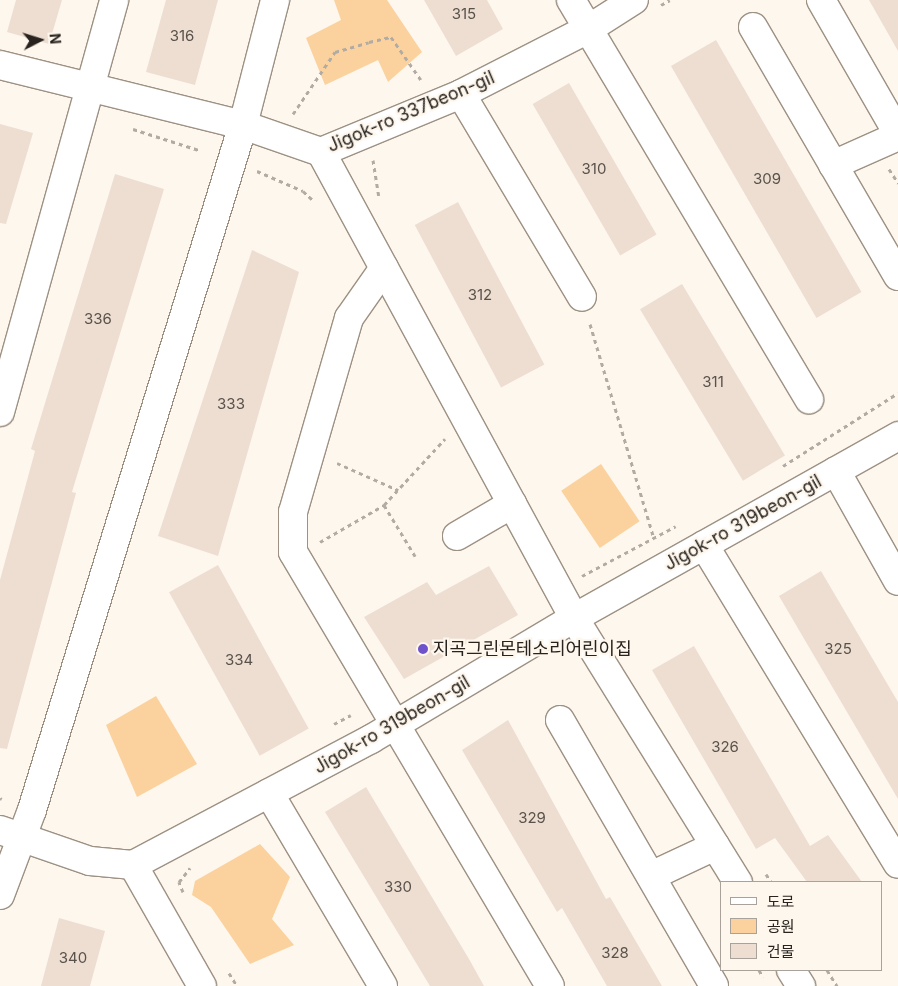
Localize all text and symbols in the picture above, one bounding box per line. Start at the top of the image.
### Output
house number: 315 [452,5,476,23]
north arrow [15,15,65,65]
house number: 316 [170,27,194,45]
text: N [47,33,64,45]
street label: Jigok-ro 337beon-gil [324,67,498,157]
house number: 310 [582,160,606,178]
house number: 309 [753,170,781,188]
house number: 312 [468,286,492,304]
house number: 336 [84,310,112,328]
house number: 311 [702,373,724,391]
house number: 333 [217,395,245,413]
street label: Jigok-ro 319beon-gil [660,471,826,575]
place label: 지곡그린몬테소리어린이집 [433,638,632,660]
house number: 325 [824,640,852,658]
marker: 지곡그린몬테소리어린이집 [417,643,429,655]
house number: 334 [225,651,253,669]
street label: Jigok-ro 319beon-gil [310,671,474,779]
house number: 326 [711,738,739,756]
house number: 329 [518,809,546,827]
house number: 330 [384,878,412,896]
legend [720,881,883,971]
text: 도로 [767,892,795,911]
text: 공원 [767,917,795,936]
text: 건물 [767,942,795,961]
house number: 328 [601,944,629,962]
house number: 340 [59,949,87,967]

